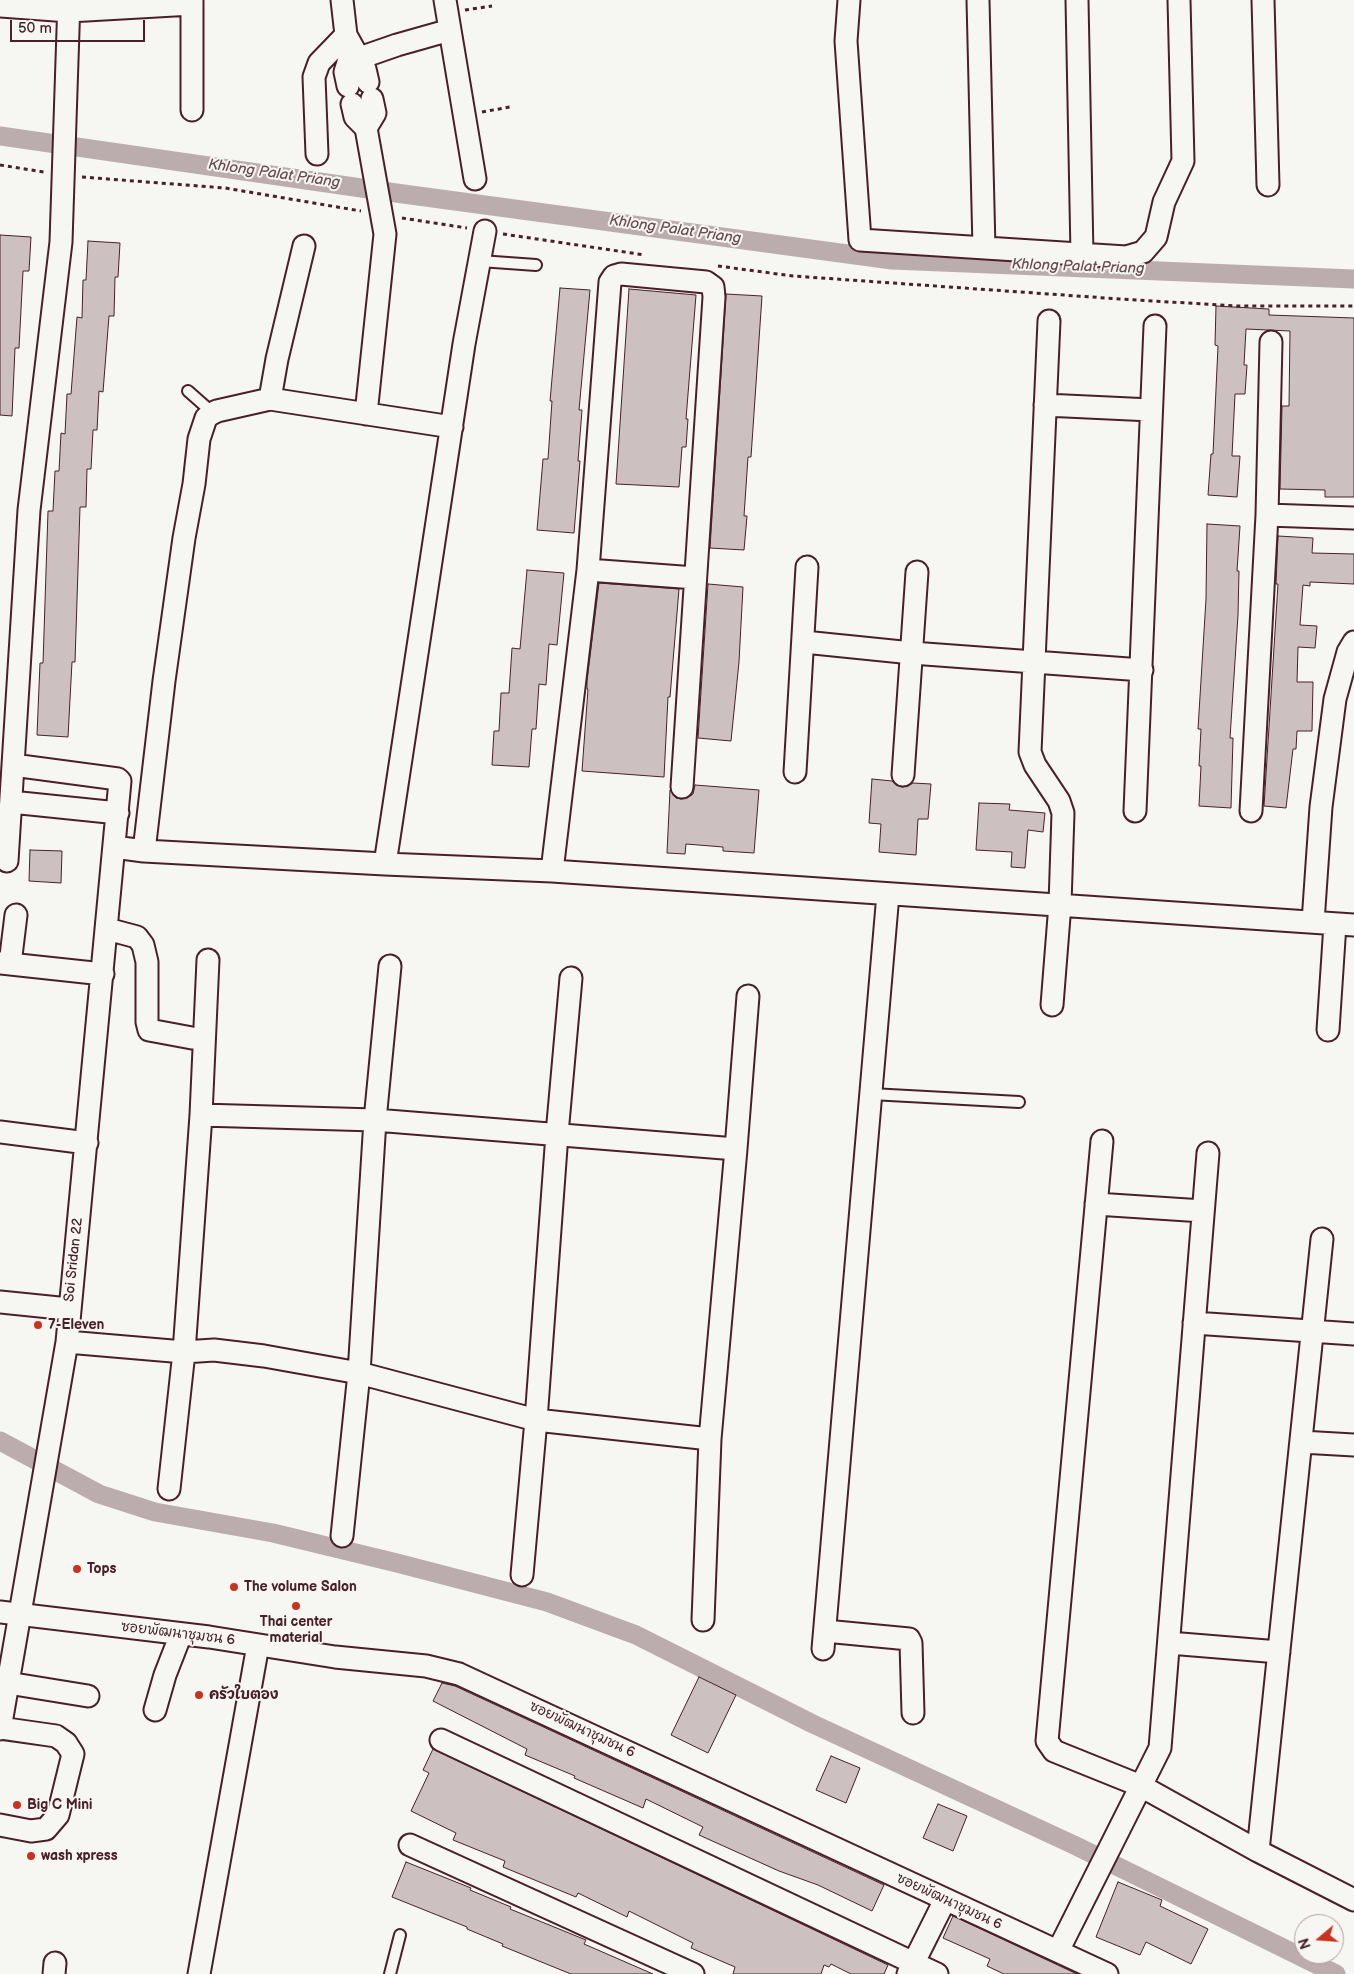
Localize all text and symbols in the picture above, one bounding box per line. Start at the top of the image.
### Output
scale bar [12,10,148,42]
text: 50 m [18,19,52,38]
water label: Khlong Palat Priang [207,156,341,192]
water label: Khlong Palat Priang [608,212,742,248]
water label: Khlong Palat Priang [1011,256,1145,278]
street label: Soi Sridan 22 [61,1217,87,1303]
place label: 7-Eleven [48,1317,104,1333]
marker: 7-Eleven [32,1319,44,1331]
place label: Tops [87,1561,116,1577]
marker: Tops [71,1563,83,1575]
place label: The volume Salon [244,1579,357,1595]
marker: The volume Salon [228,1581,240,1593]
marker: Thai center material [290,1600,302,1612]
place label: Thai center material [260,1614,332,1646]
street label: ซอยพัฒนาชุมชน 6 [120,1619,236,1649]
place label: ครัวใบตอง [209,1687,279,1703]
marker: ครัวใบตอง [193,1689,205,1701]
street label: ซอยพัฒนาชุมชน 6 [526,1698,638,1762]
place label: Big C Mini [27,1797,92,1813]
marker: Big C Mini [11,1799,23,1811]
place label: wash xpress [41,1848,118,1864]
marker: wash xpress [25,1850,37,1862]
street label: ซอยพัฒนาชุมชน 6 [893,1870,1005,1934]
north arrow [1294,1914,1344,1964]
text: N [1296,1936,1315,1951]

